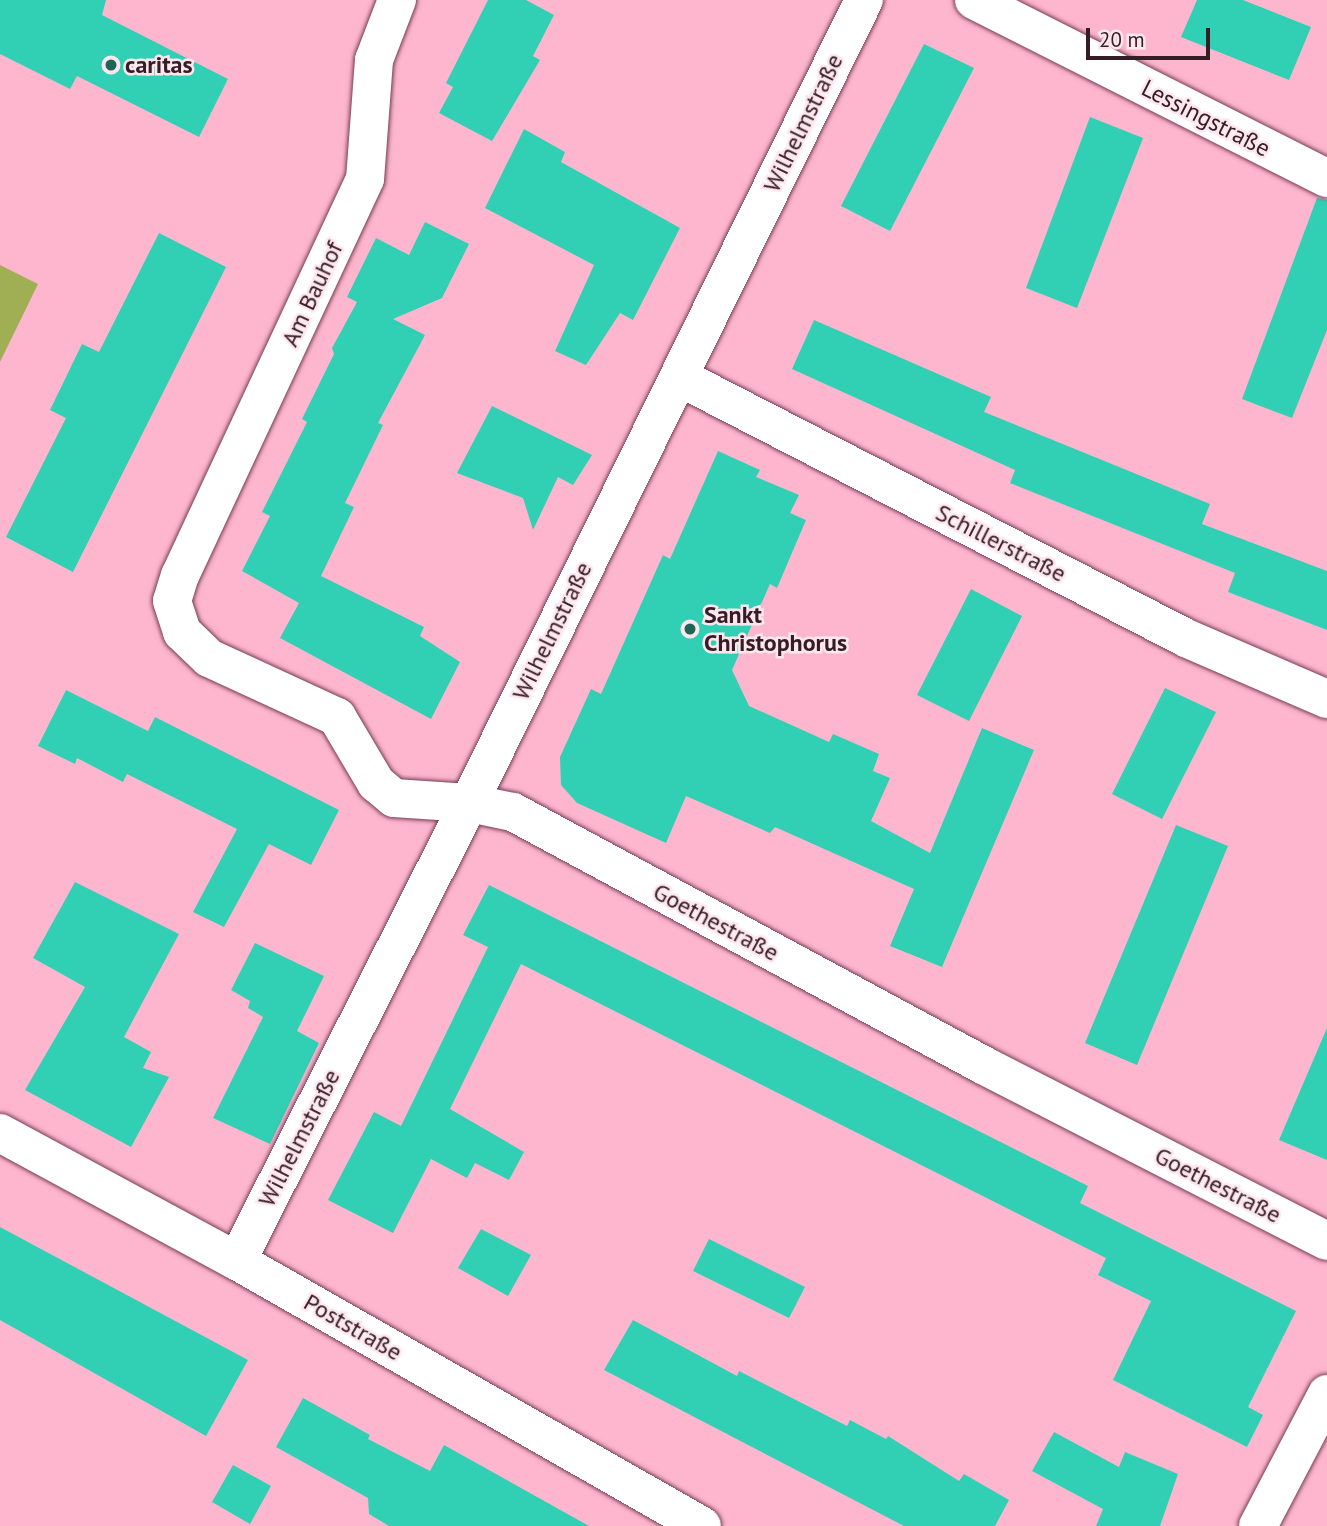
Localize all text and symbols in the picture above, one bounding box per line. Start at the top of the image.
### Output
scale bar [1089,14,1213,58]
text: 20 m [1099,26,1145,53]
street label: Wilhelmstraße [757,49,849,197]
place label: caritas [125,51,193,79]
marker: caritas [103,57,119,73]
street label: Lessingstraße [1137,73,1275,163]
street label: Am Bauhof [275,237,349,351]
street label: Schillerstraße [931,498,1071,588]
street label: Wilhelmstraße [506,557,598,705]
place label: Sankt Christophorus [704,601,847,657]
marker: Sankt Christophorus [682,621,698,637]
street label: Goethestraße [648,877,784,967]
street label: Wilhelmstraße [252,1065,346,1211]
street label: Goethestraße [1150,1141,1286,1229]
street label: Poststraße [299,1287,407,1367]

